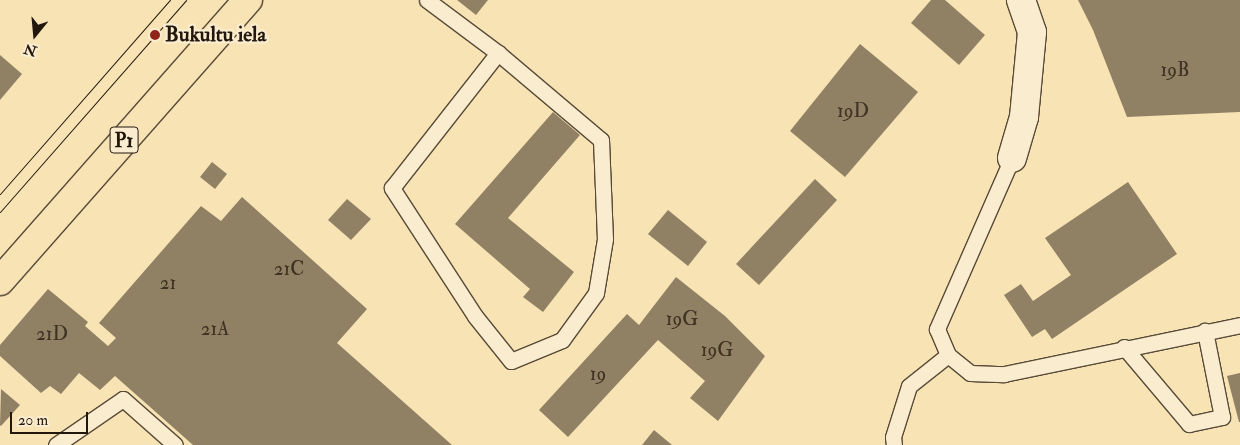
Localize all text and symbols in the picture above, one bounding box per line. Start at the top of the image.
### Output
north arrow [10,10,60,60]
place label: Bukultu iela [165,22,266,48]
marker: Bukultu iela [149,29,161,41]
text: N [22,40,39,60]
house number: 19B [1161,60,1189,82]
house number: 19D [837,101,869,123]
road number: P1 [109,122,139,158]
house number: 21C [274,259,304,281]
house number: 21 [160,273,176,295]
house number: 19G [666,309,698,331]
house number: 21A [201,319,229,341]
house number: 21D [36,324,68,346]
house number: 19G [701,340,733,362]
house number: 19 [590,364,606,386]
scale bar [12,402,90,434]
text: 20 m [18,411,48,430]

